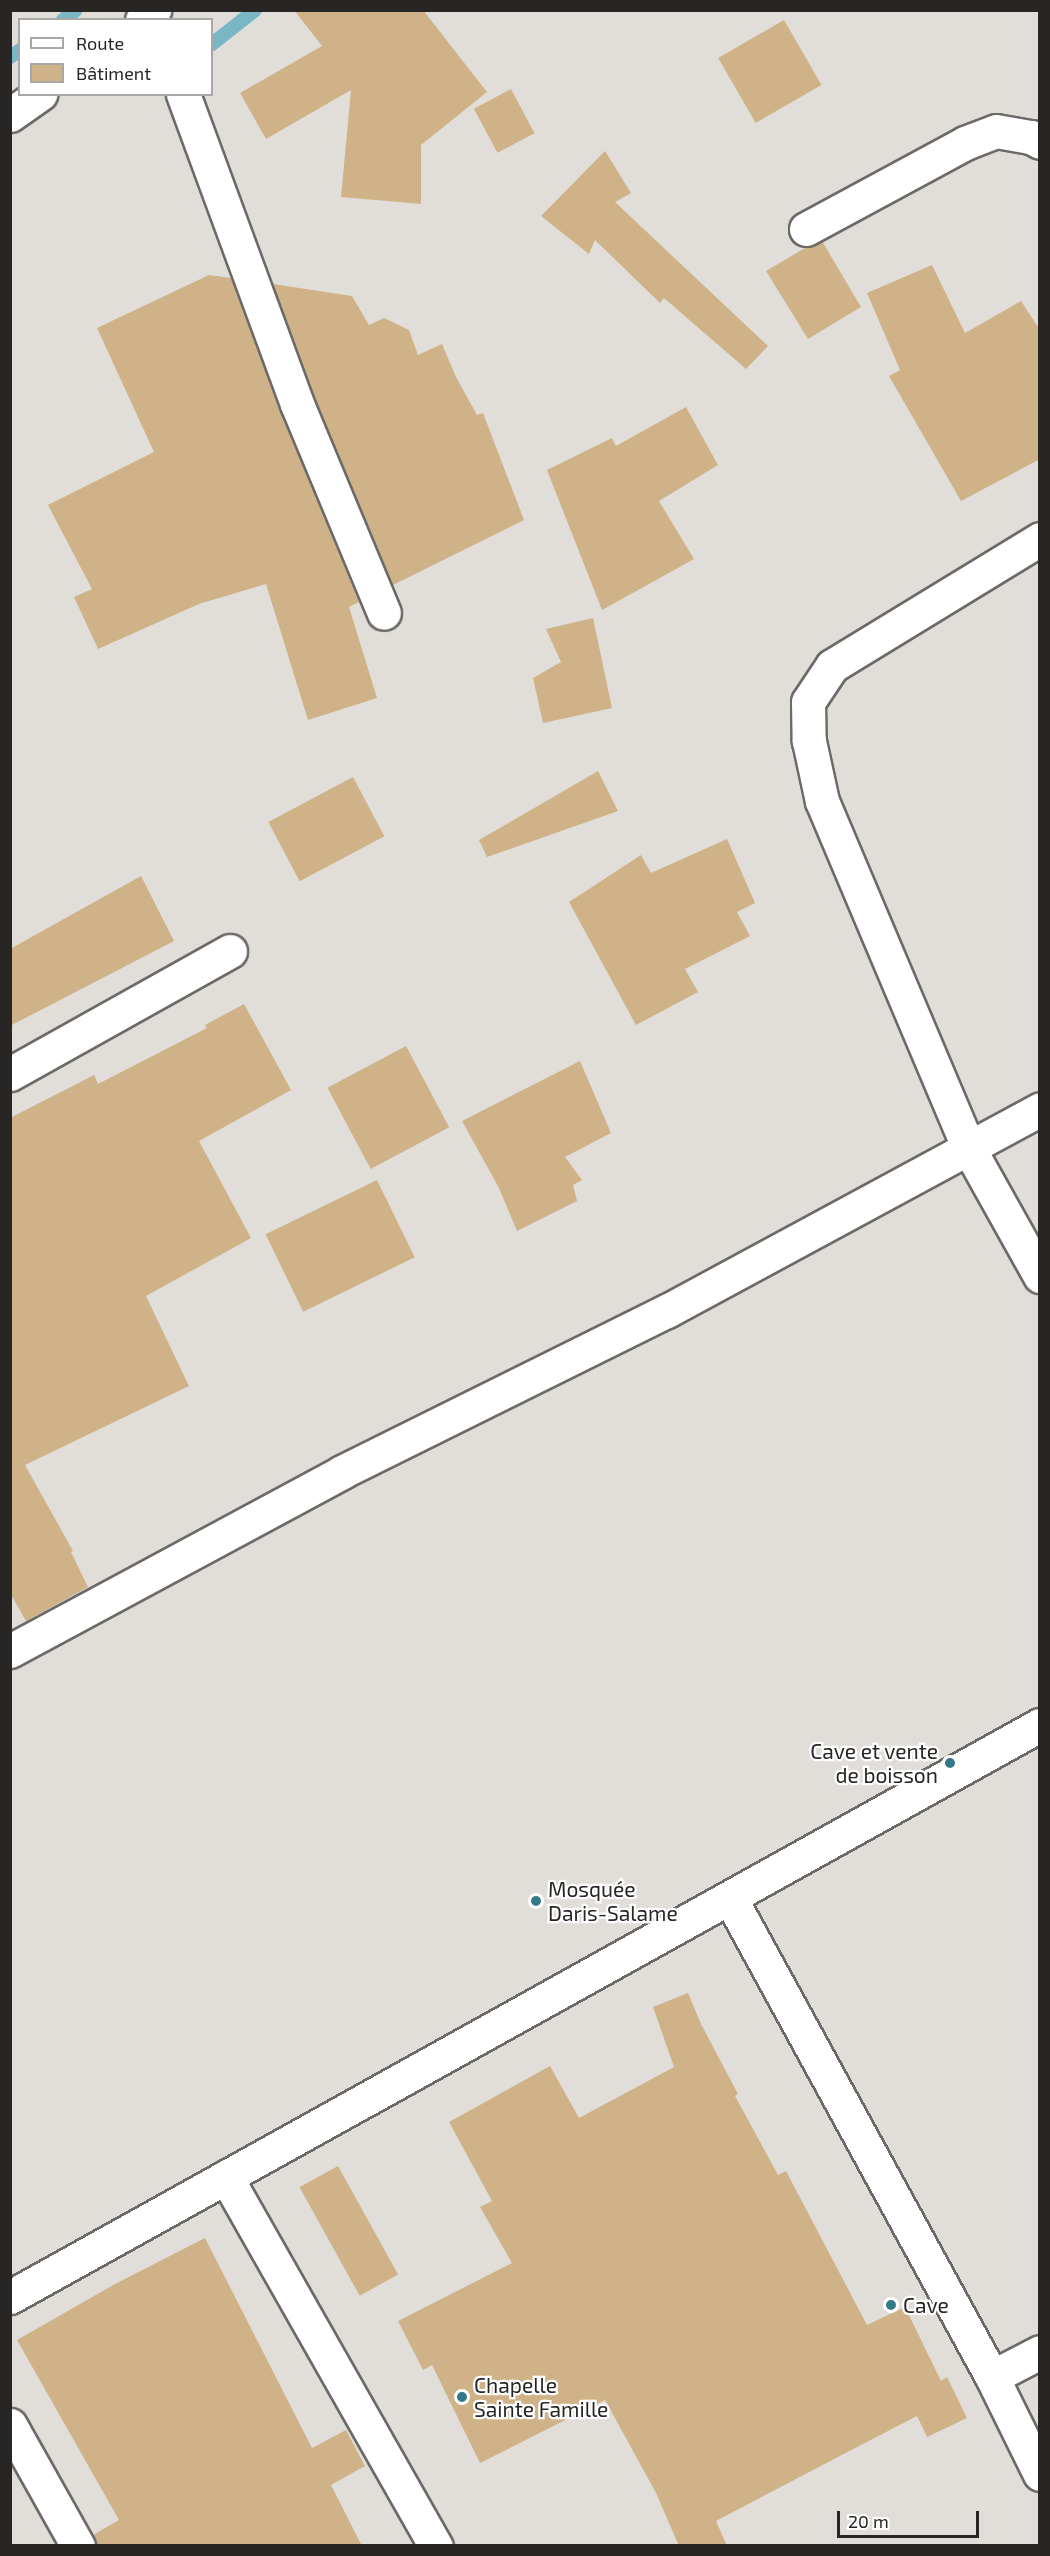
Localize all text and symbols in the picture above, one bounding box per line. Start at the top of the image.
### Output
legend [18,18,213,96]
text: Route [76,32,124,54]
text: Bâtiment [76,62,151,84]
place label: Cave et vente de boisson [810,1738,938,1788]
marker: Cave et vente de boisson [943,1756,957,1770]
place label: Mosquée Daris-Salame [548,1876,678,1926]
marker: Mosquée Daris-Salame [529,1894,543,1908]
place label: Cave [903,2292,949,2318]
marker: Cave [884,2298,898,2312]
place label: Chapelle Sainte Famille [474,2372,608,2422]
marker: Chapelle Sainte Famille [455,2390,469,2404]
scale bar [840,2499,982,2537]
text: 20 m [848,2510,889,2532]

